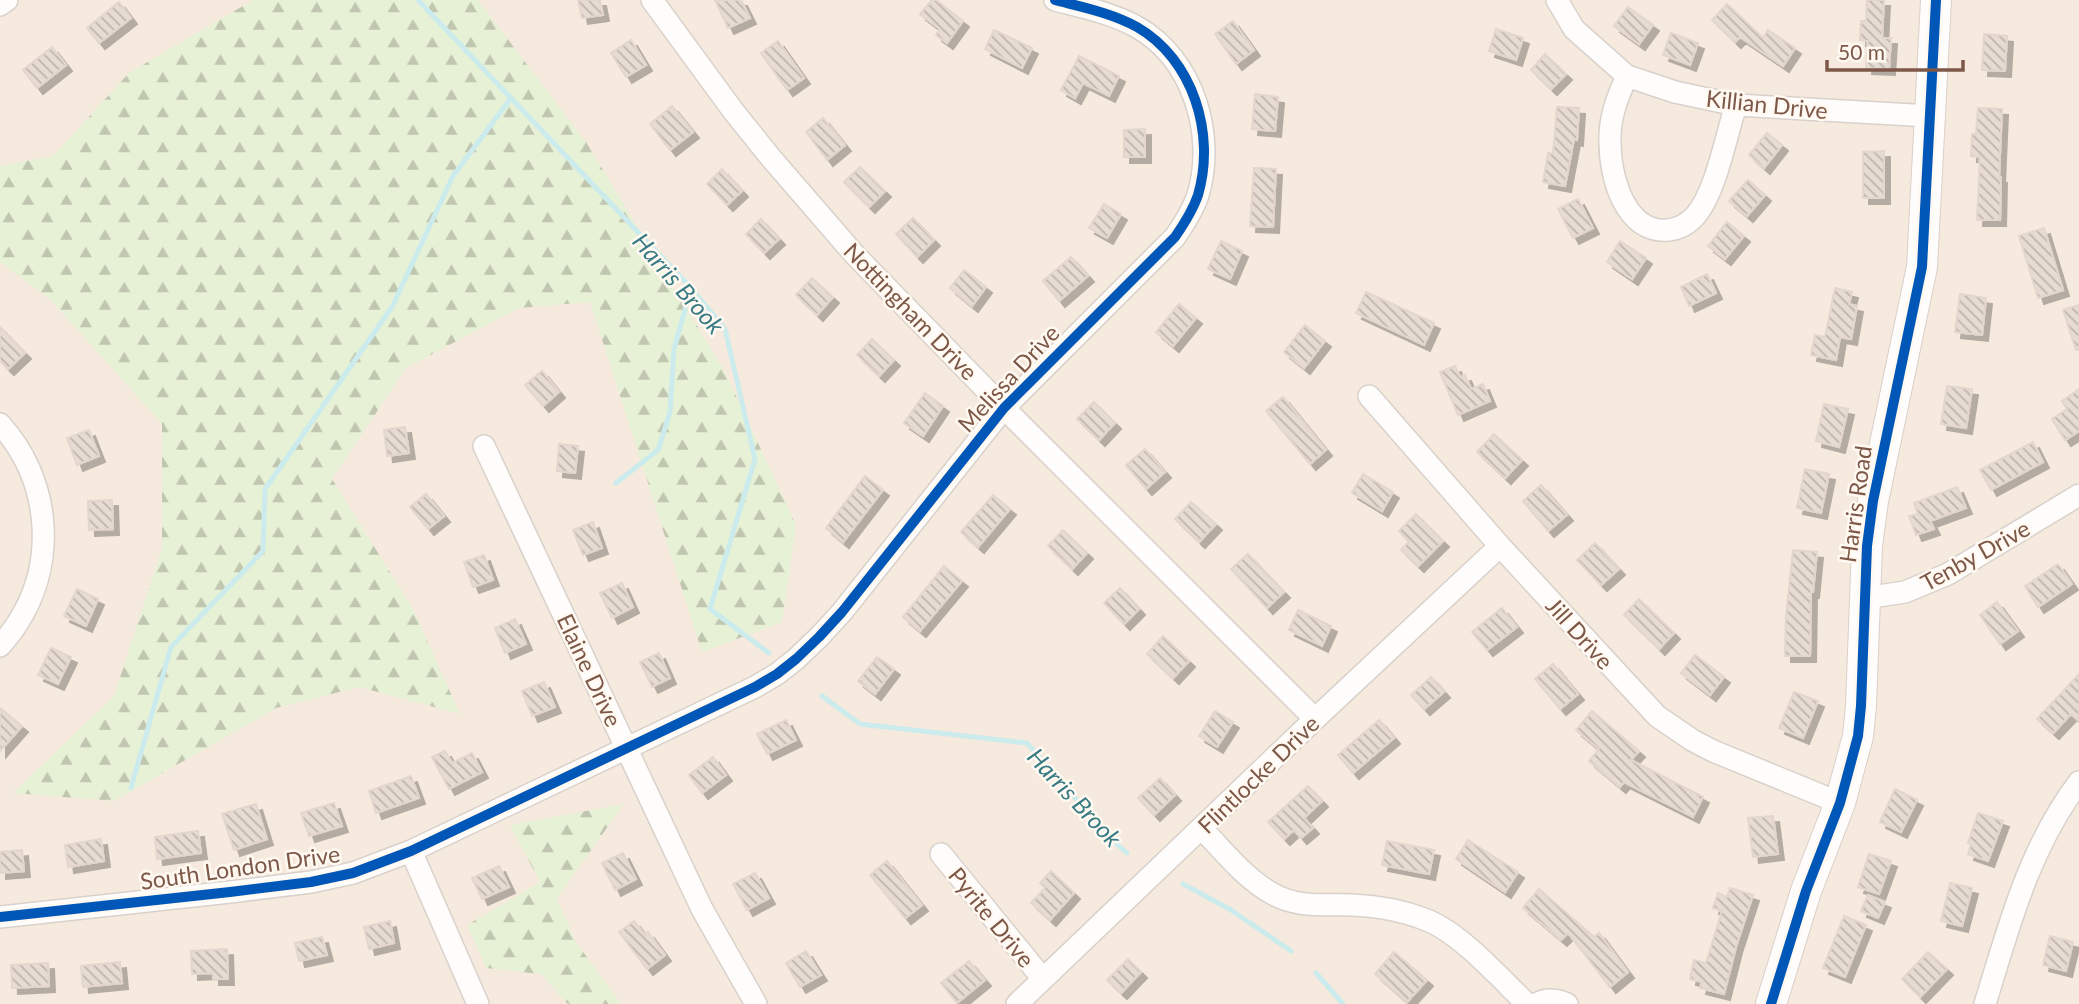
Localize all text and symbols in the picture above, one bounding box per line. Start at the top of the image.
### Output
scale bar [1827,28,1964,72]
text: 50 m [1838,39,1885,64]
street label: Killian Drive [1705,84,1829,124]
water label: Harris Brook [627,227,731,340]
street label: Nottingham Drive [838,236,984,386]
street label: Melissa Drive [951,319,1065,437]
street label: Harris Road [1833,444,1877,564]
street label: Tenby Drive [1916,514,2034,596]
street label: Jill Drive [1541,591,1619,675]
street label: Elaine Drive [552,609,628,731]
street label: Flintlocke Drive [1191,709,1325,839]
water label: Harris Brook [1022,742,1128,853]
street label: South London Drive [138,839,342,895]
street label: Pyrite Drive [943,861,1041,973]

